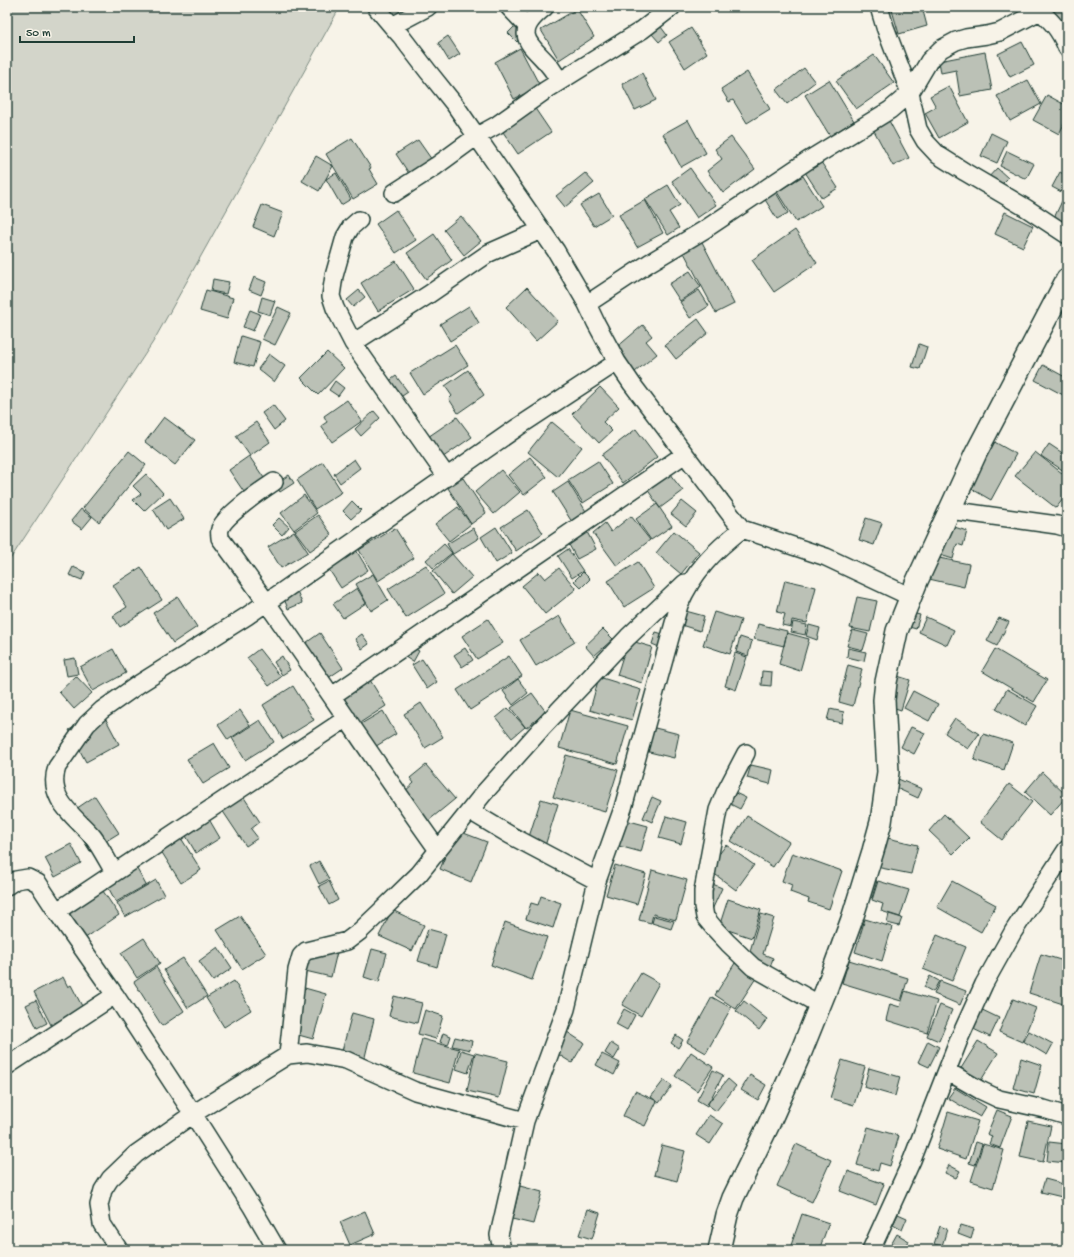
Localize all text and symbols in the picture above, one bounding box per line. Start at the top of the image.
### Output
scale bar [20,18,134,44]
text: 50 m [26,27,51,41]

